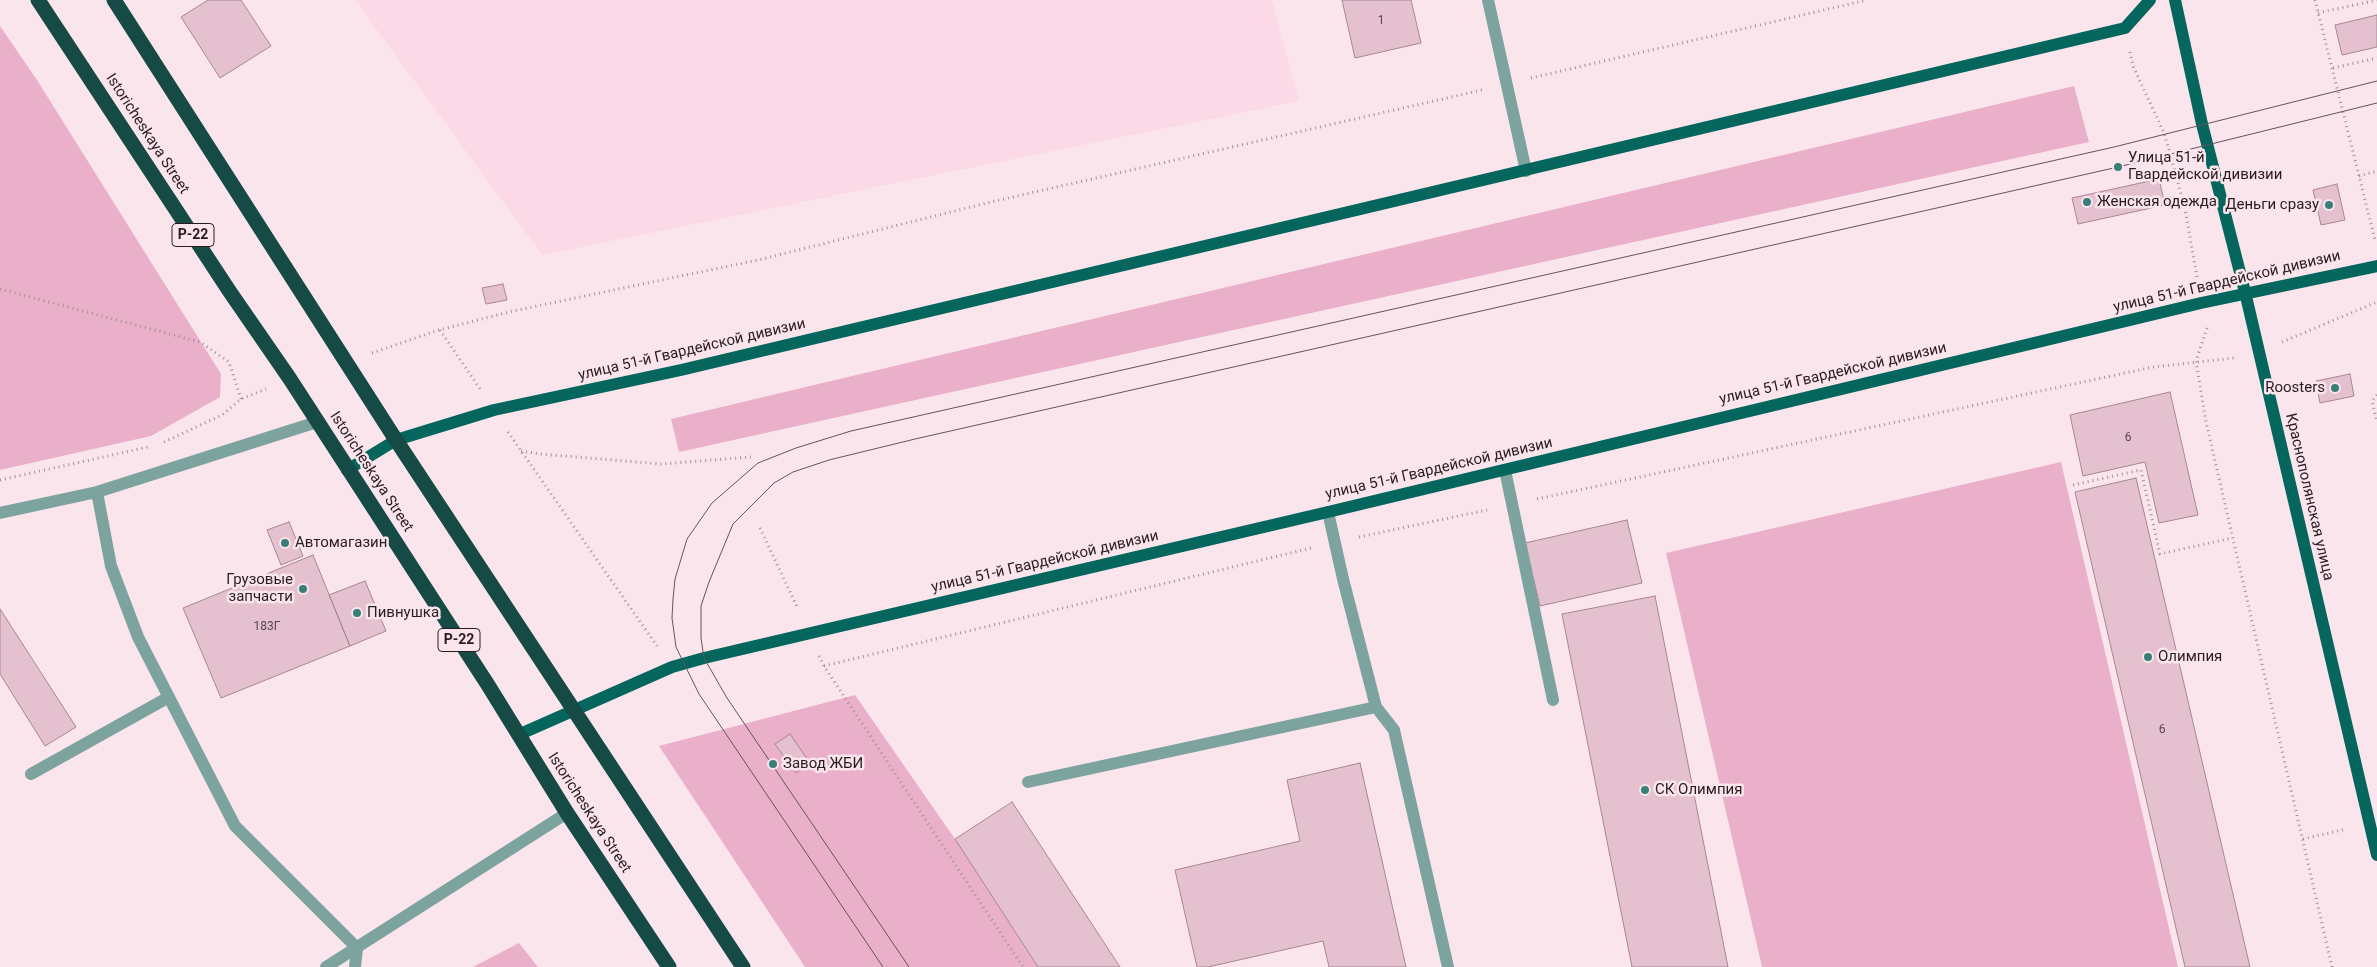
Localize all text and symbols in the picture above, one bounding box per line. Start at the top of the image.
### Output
house number: 1 [1378,14,1384,28]
street label: Istoricheskaya Street [101,70,193,198]
place label: Улица 51-й Гвардейской дивизии [2128,149,2282,184]
marker: Улица 51-й Гвардейской дивизии [2112,161,2124,173]
place label: Женская одежда [2097,193,2217,211]
marker: Женская одежда [2081,196,2093,208]
place label: Деньги сразу [2225,196,2319,214]
marker: Деньги сразу [2323,199,2335,211]
road number: Р-22 [172,224,214,246]
street label: улица 51-й Гвардейской дивизии [2112,247,2342,317]
street label: улица 51-й Гвардейской дивизии [577,315,807,385]
street label: улица 51-й Гвардейской дивизии [1718,339,1948,409]
place label: Roosters [2265,379,2325,397]
marker: Roosters [2329,382,2341,394]
street label: Istoricheskaya Street [325,408,417,536]
street label: Краснополянская улица [2281,412,2337,582]
house number: 6 [2125,431,2131,445]
street label: улица 51-й Гвардейской дивизии [1324,434,1554,504]
street label: улица 51-й Гвардейской дивизии [930,527,1160,597]
place label: Автомагазин [295,534,387,552]
marker: Автомагазин [279,537,291,549]
place label: Грузовые запчасти [226,571,293,606]
marker: Грузовые запчасти [297,583,309,595]
place label: Пивнушка [367,604,439,622]
marker: Пивнушка [351,607,363,619]
house number: 183Г [254,620,280,634]
road number: Р-22 [438,628,480,652]
place label: Олимпия [2158,648,2222,666]
marker: Олимпия [2142,651,2154,663]
house number: 6 [2159,723,2165,737]
street label: Istoricheskaya Street [543,749,635,877]
place label: Завод ЖБИ [783,755,863,773]
marker: Завод ЖБИ [767,758,779,770]
place label: СК Олимпия [1655,781,1742,799]
marker: СК Олимпия [1639,784,1651,796]

